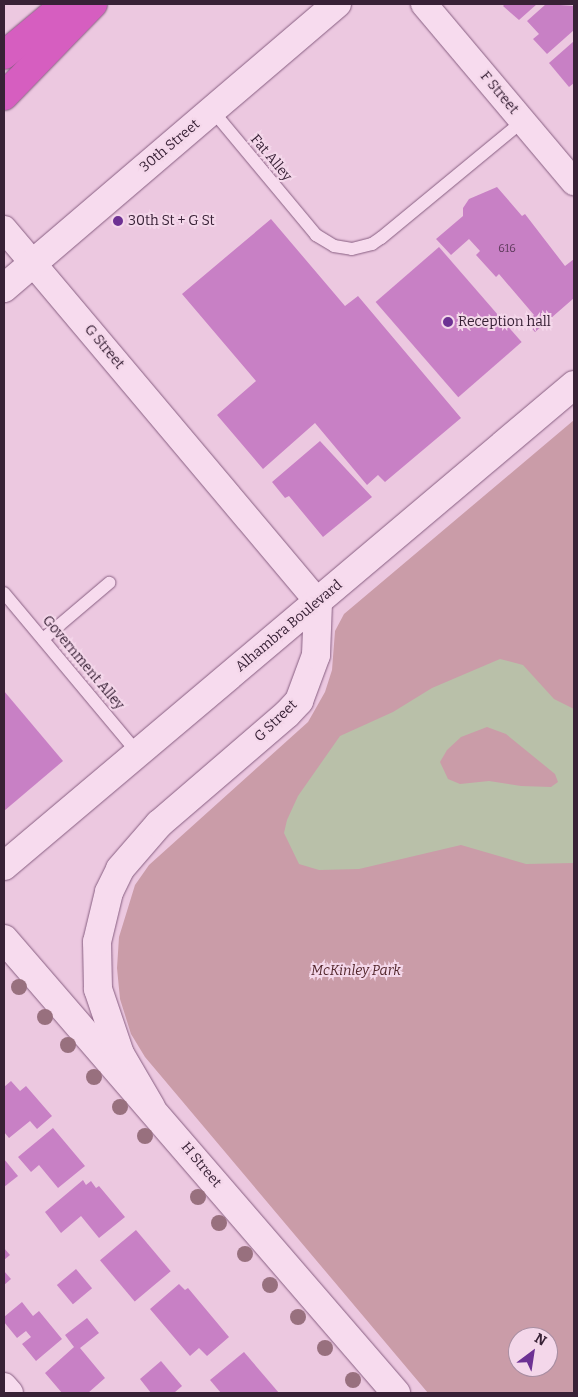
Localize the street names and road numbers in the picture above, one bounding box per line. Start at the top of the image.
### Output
street label: F Street [476,68,522,118]
street label: 30th Street [137,116,203,176]
street label: Fat Alley [247,131,295,185]
street label: G Street [81,321,127,373]
street label: Alhambra Boulevard [232,577,346,675]
street label: Government Alley [39,612,127,714]
street label: G Street [251,697,301,745]
street label: H Street [177,1139,225,1191]

